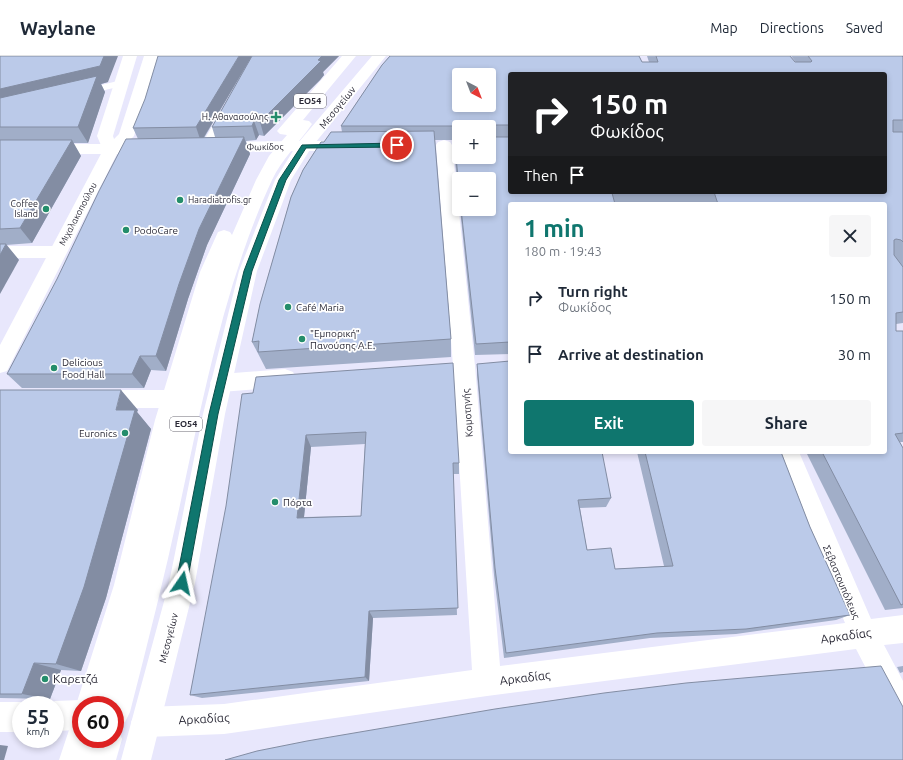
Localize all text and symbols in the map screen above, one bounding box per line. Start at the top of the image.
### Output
text: Waylane [20,17,96,39]
text: Map [710,20,738,36]
text: Directions [760,20,824,36]
text: Saved [846,20,883,36]
north arrow [452,68,496,112]
map controls [452,68,496,216]
street label: Μεσογείων [317,84,358,131]
icon: right [524,88,576,140]
text: 150 m [590,88,668,119]
road number: ΕΟ54 [294,94,326,108]
place label: Η. Αθανασούλης [202,112,268,122]
marker: Η. Αθανασούλης [271,112,281,122]
button: + [452,120,496,164]
text: Φωκίδος [590,121,664,141]
pin [380,128,414,162]
icon: arrive [386,134,408,156]
street label: Φωκίδος [246,142,284,152]
icon: arrive [566,164,588,186]
text: Then [524,167,558,184]
button: − [452,172,496,216]
street label: Μιχαλακοπούλου [57,181,99,247]
marker: Haradiatrofis.gr [175,195,185,205]
place label: Haradiatrofis.gr [188,195,252,205]
place label: Coffee Island [10,199,38,219]
marker: Coffee Island [41,204,51,214]
text: 1 min [524,215,585,242]
button: close [829,215,871,257]
marker: PodoCare [121,225,131,235]
place label: PodoCare [134,225,178,236]
text: 180 m · 19:43 [524,244,602,258]
text: Turn right [558,283,628,300]
icon: right [524,287,546,309]
text: 150 m [829,290,871,307]
text: Φωκίδος [558,300,611,314]
marker: Café Maria [283,302,293,312]
place label: Café Maria [296,302,344,313]
place label: "Εμπορική" Πανούσης Α.Ε. [310,328,375,351]
marker: "Εμπορική" Πανούσης Α.Ε. [297,334,307,344]
icon: arrive [524,343,546,365]
text: Arrive at destination [558,346,704,363]
text: 30 m [838,346,871,363]
place label: Delicious Food Hall [62,357,105,380]
marker: Delicious Food Hall [49,363,59,373]
street label: Κομοτηνής [460,388,475,438]
button: Exit [524,400,694,446]
button: Share [702,400,871,446]
road number: ΕΟ54 [170,417,202,431]
place label: Euronics [79,428,117,439]
marker: Euronics [120,428,130,438]
marker: Πόρτα [270,497,280,507]
place label: Πόρτα [283,497,312,508]
street label: Σεβαστουπόλεως [821,544,862,621]
position arrow [161,562,203,604]
street label: Μεσογείων [157,612,180,664]
street label: Αρκαδίας [820,625,873,646]
street label: Αρκαδίας [499,668,552,688]
place label: Καρετζά [53,672,98,685]
marker: Καρετζά [40,674,50,684]
speed limit sign: 60 [72,696,124,748]
text: 55 [27,705,49,728]
street label: Αρκαδίας [178,711,230,727]
text: km/h [26,726,50,737]

